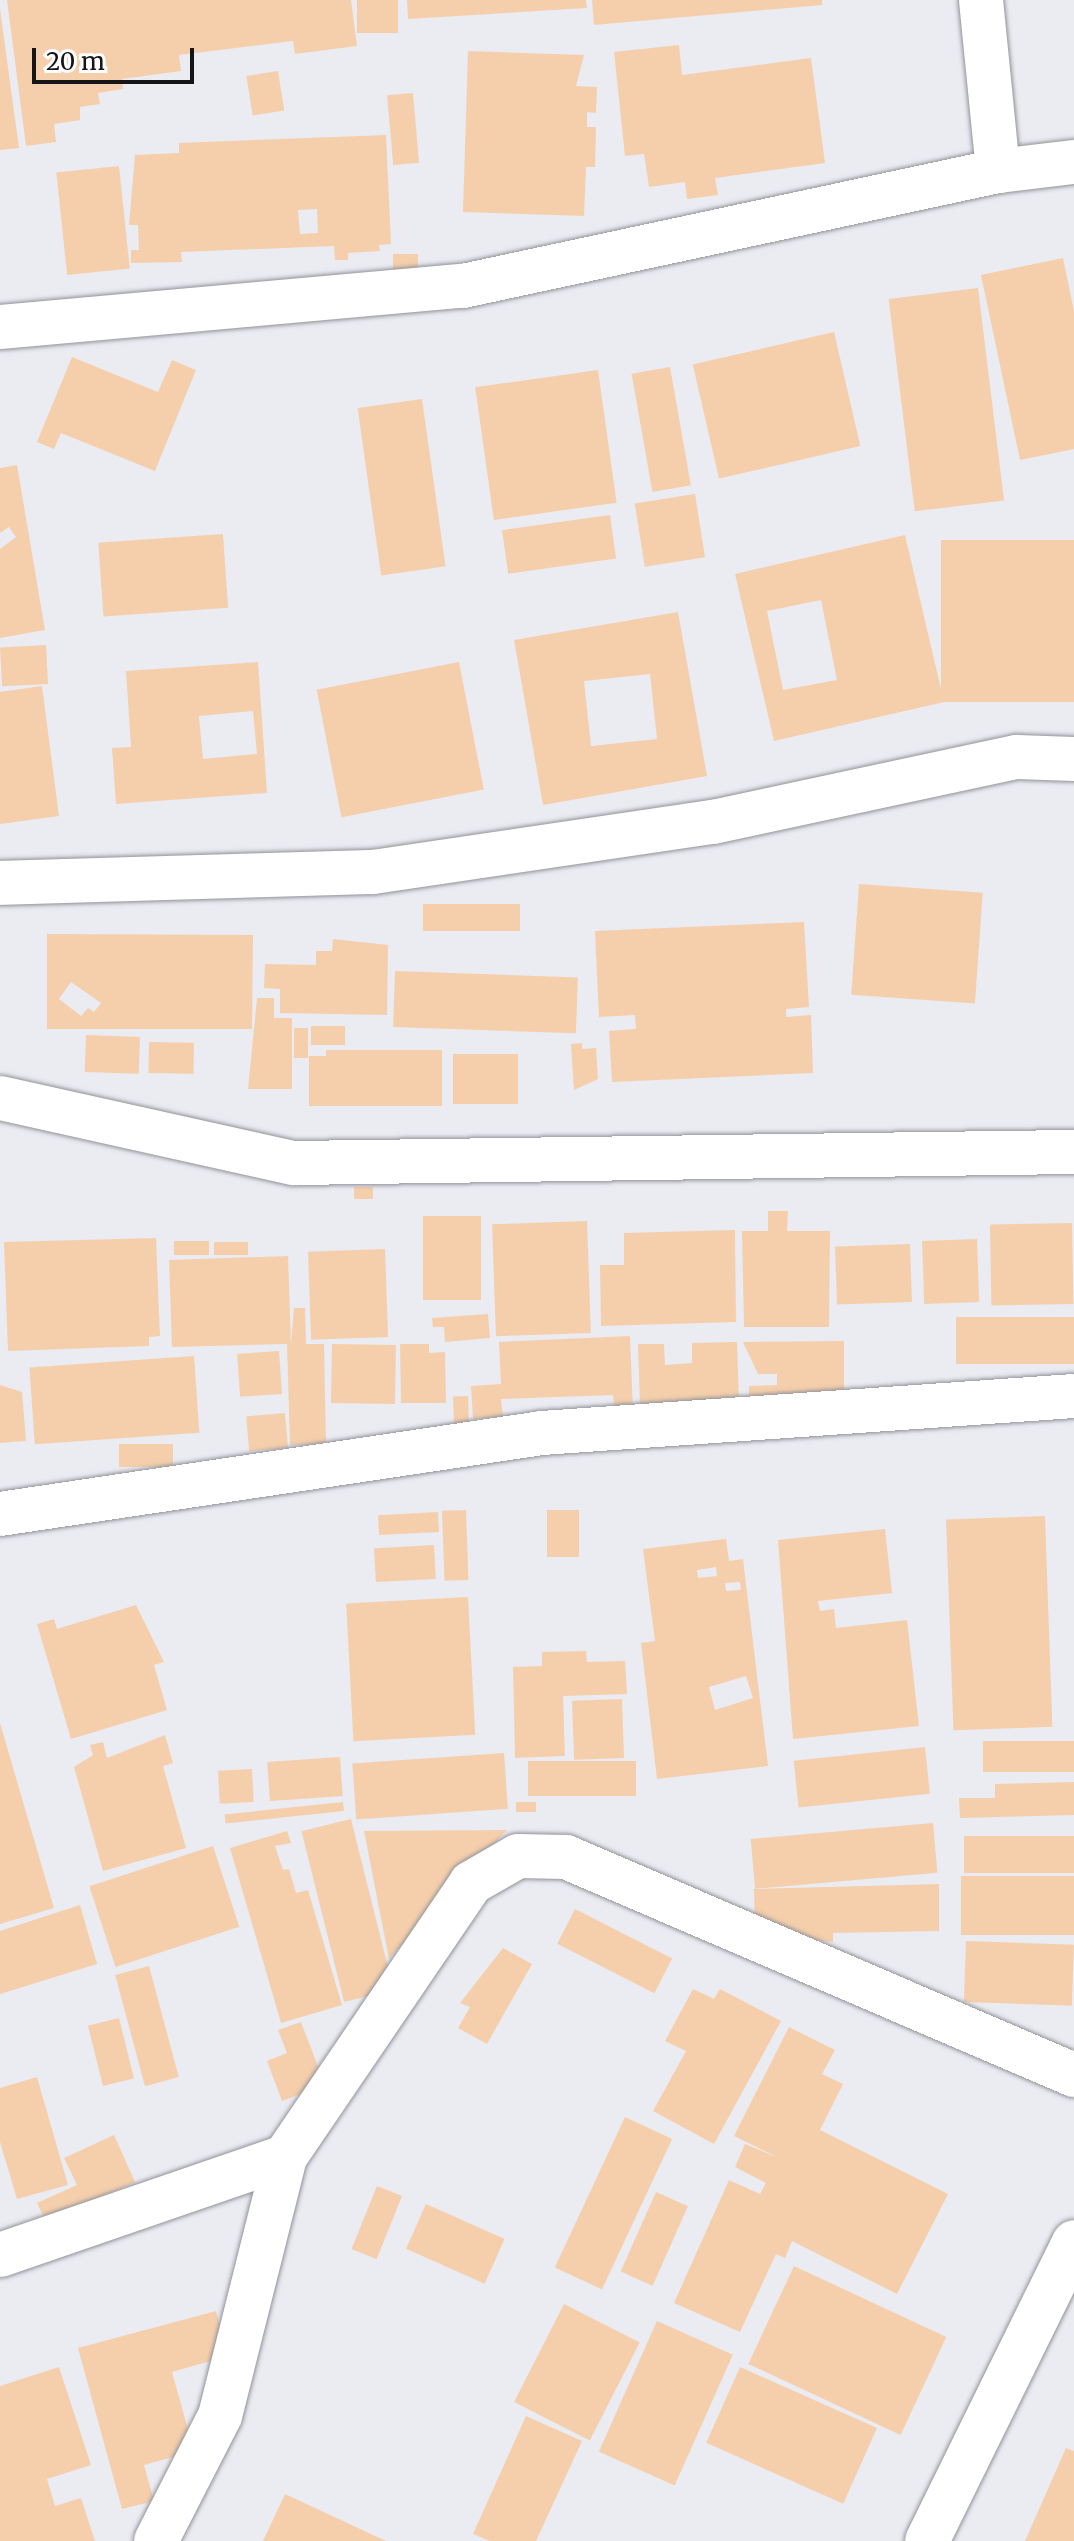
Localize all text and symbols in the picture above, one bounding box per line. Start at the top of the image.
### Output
scale bar [36,32,198,82]
text: 20 m [46,46,105,77]

